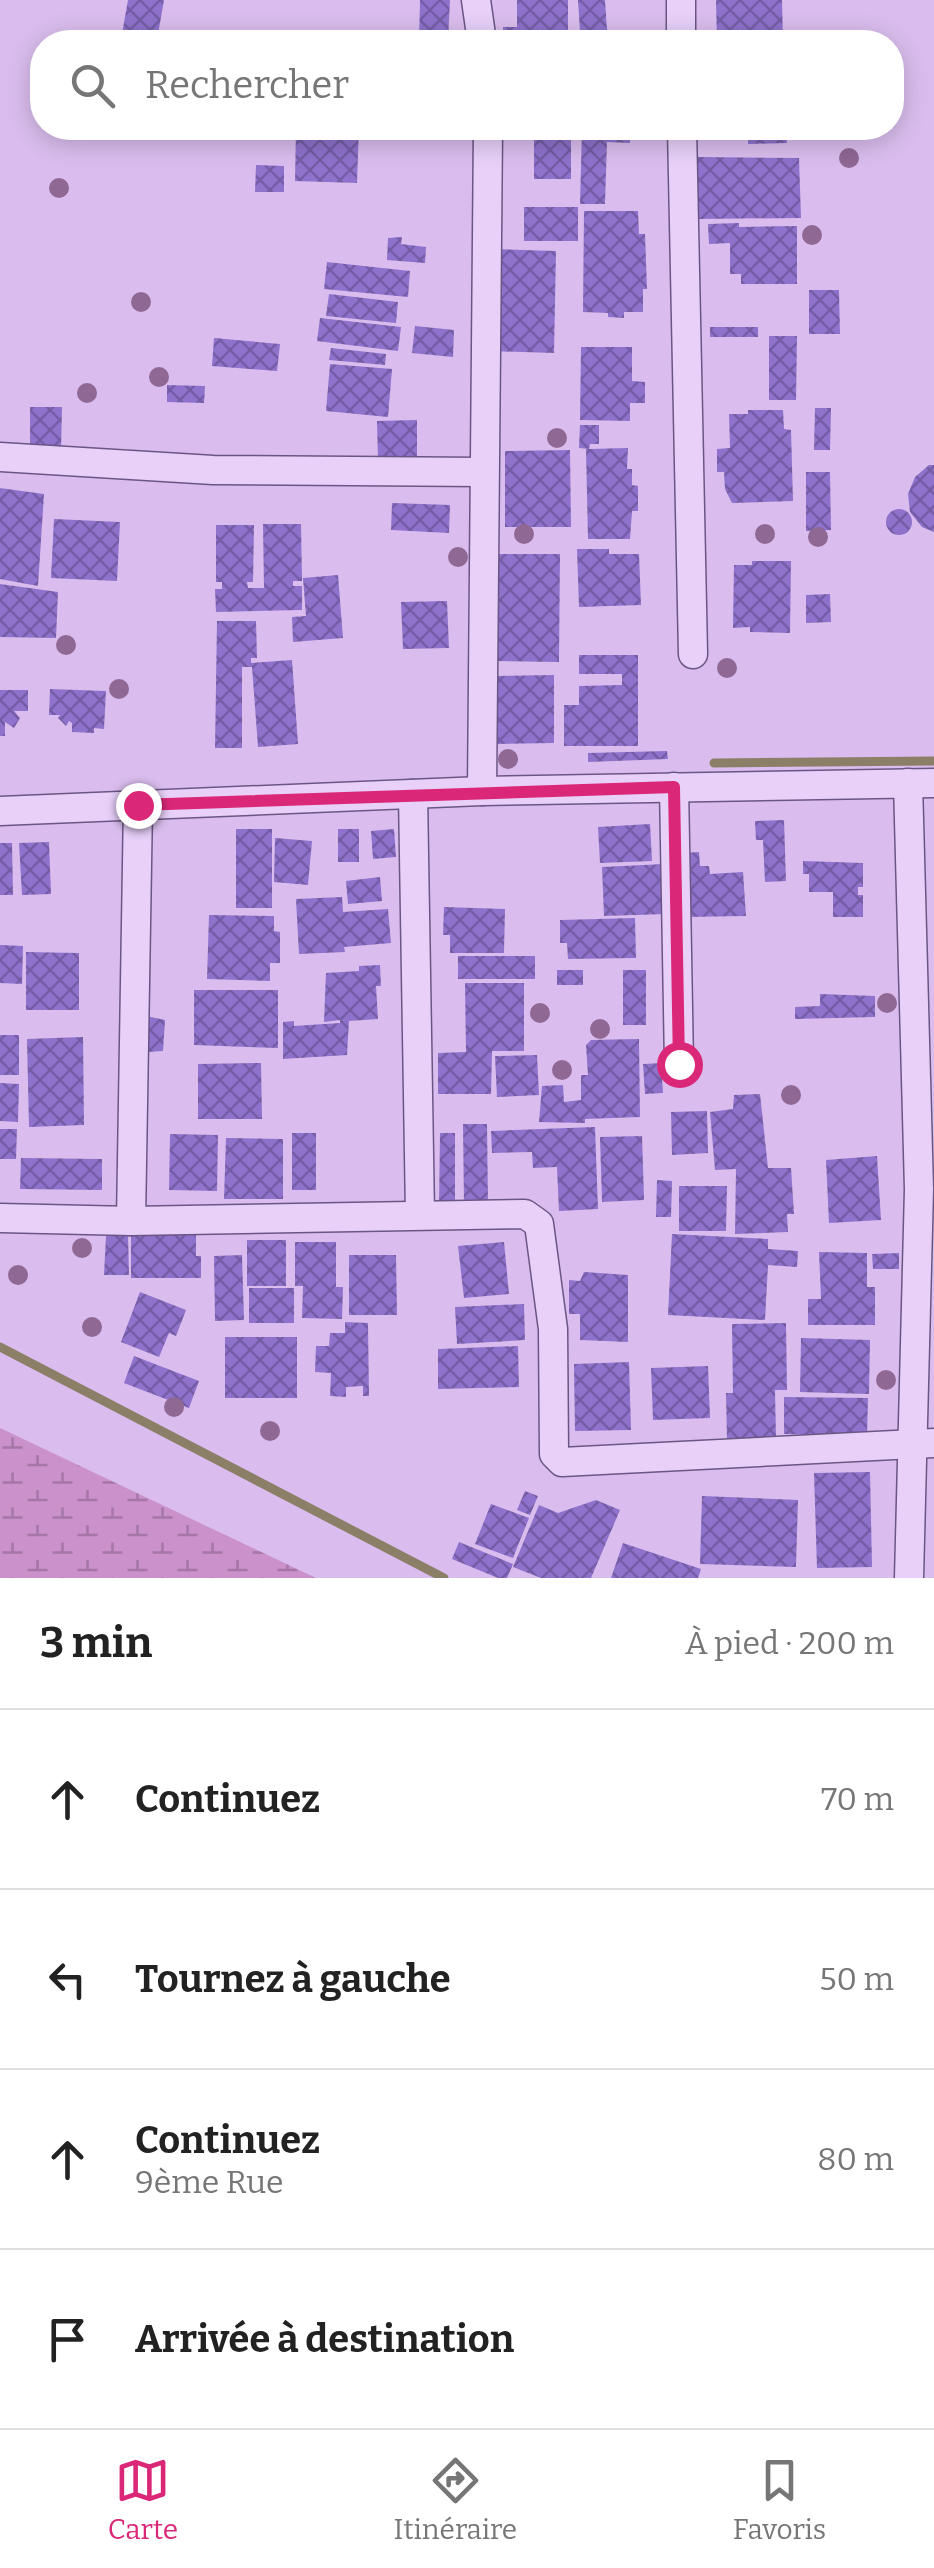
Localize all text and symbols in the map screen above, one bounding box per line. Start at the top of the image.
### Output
search box [30,30,904,140]
icon: search [65,58,120,113]
text: Rechercher [145,62,349,108]
route end [116,783,162,829]
route start [657,1042,703,1088]
text: 3 min [40,1618,152,1668]
text: À pied · 200 m [685,1624,894,1662]
icon: ahead [40,1772,95,1827]
text: Continuez [135,1776,320,1822]
text: 70 m [821,1780,894,1818]
icon: left [40,1952,95,2007]
text: Tournez à gauche [135,1956,451,2002]
text: 50 m [819,1960,894,1998]
text: Continuez [135,2117,320,2163]
icon: ahead [40,2132,95,2187]
text: 80 m [817,2140,894,2178]
text: 9ème Rue [135,2163,284,2201]
icon: arrive [40,2312,95,2367]
text: Arrivée à destination [135,2316,514,2362]
tab: Carte [108,2453,178,2546]
tab: Itinéraire [394,2453,517,2546]
tab: Favoris [733,2453,826,2546]

